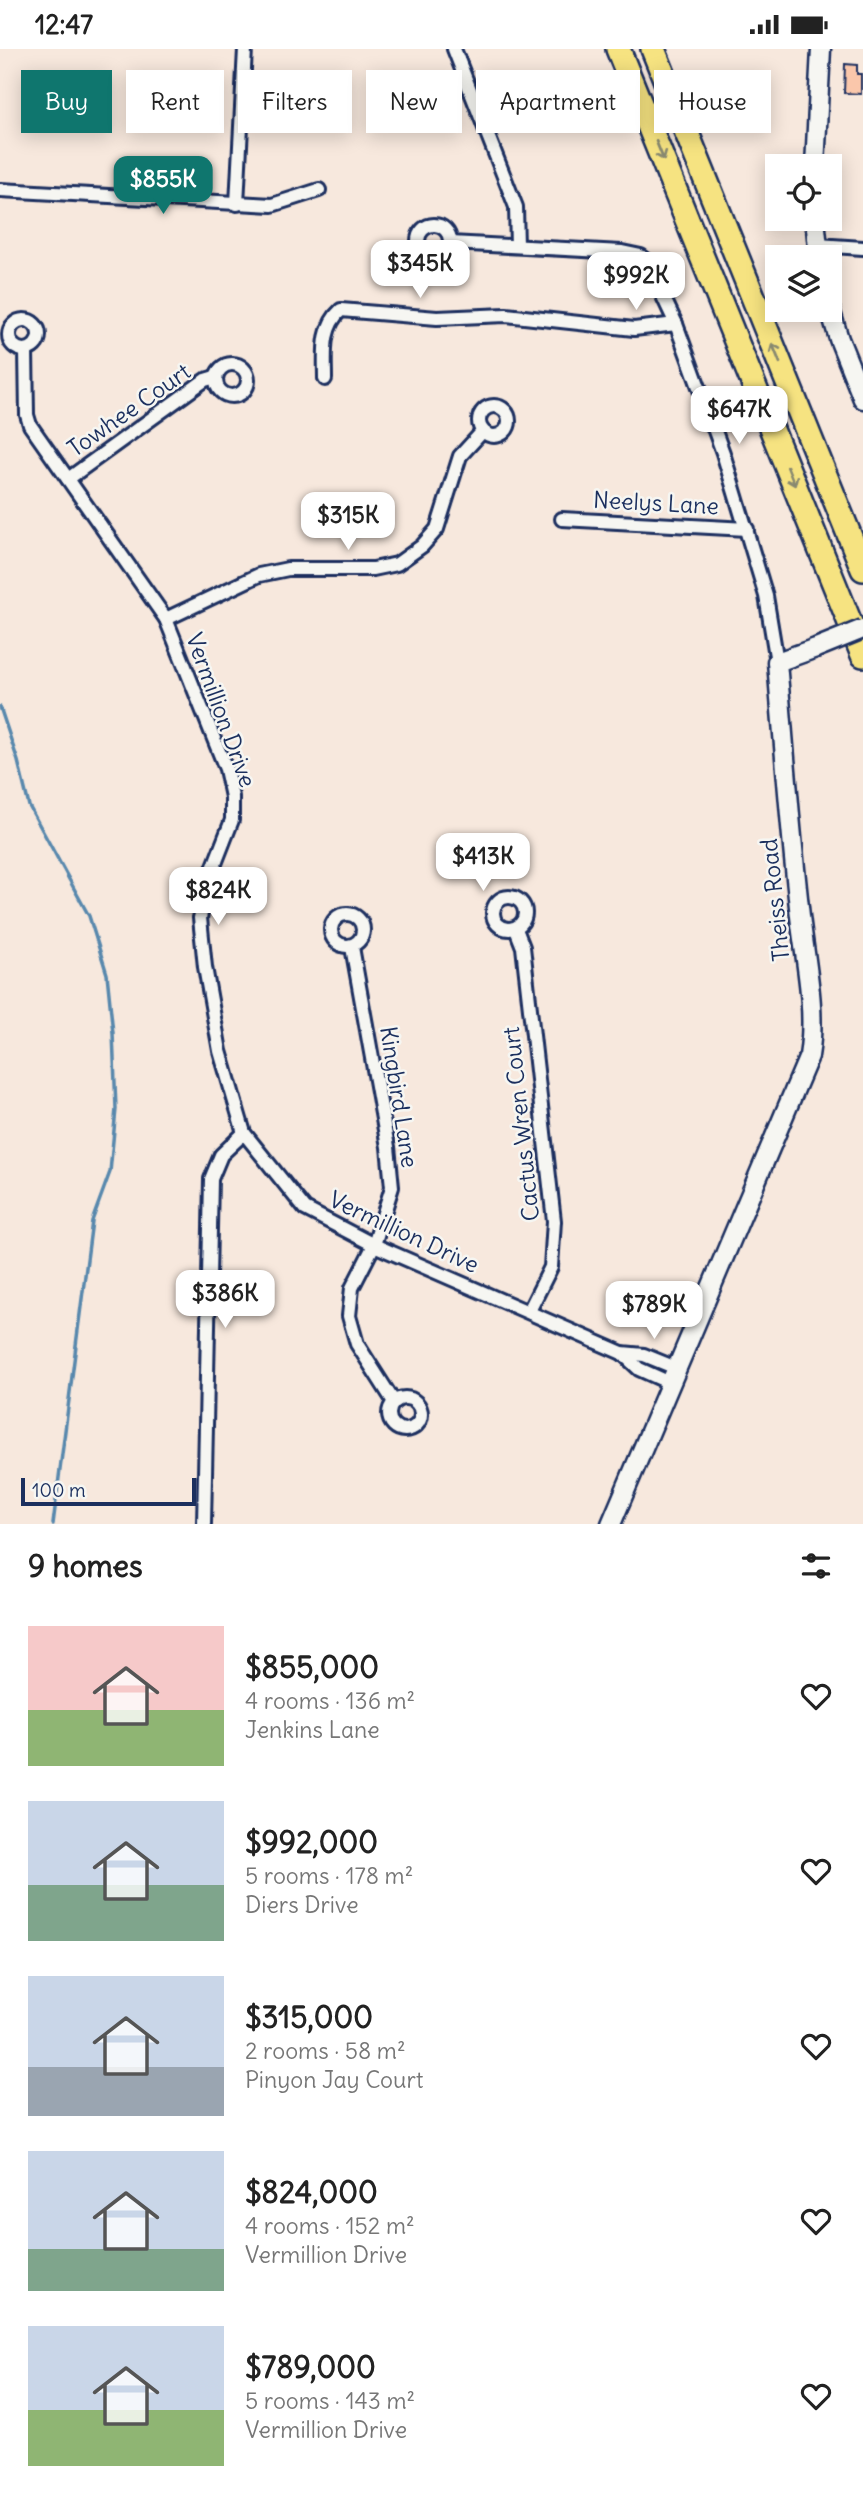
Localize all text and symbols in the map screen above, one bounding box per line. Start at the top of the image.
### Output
text: 12:47 [35,8,93,41]
chip: Buy [21,70,112,133]
chip: Rent [126,70,224,133]
chip: Filters [238,70,352,133]
chip: New [366,70,462,133]
chip: Apartment [476,70,640,133]
chip: House [654,70,771,133]
one-way arrow [654,140,667,161]
map controls [765,154,842,322]
button: locate [765,154,842,231]
pin: $855K [114,157,212,216]
text: $855K [130,164,196,193]
pin: $345K [371,240,469,300]
button: layers [765,245,842,322]
text: $345K [387,248,453,277]
pin: $992K [587,253,685,312]
text: $992K [603,260,669,289]
one-way arrow [769,343,782,365]
street label: Towhee Court [62,356,196,463]
pin: $647K [690,387,788,446]
text: $647K [707,394,771,423]
one-way arrow [785,464,798,486]
street label: Neelys Lane [592,485,720,520]
pin: $315K [299,493,397,552]
text: $315K [317,500,379,529]
street label: Vermillion Drive [180,629,263,791]
pin: $413K [434,833,532,893]
street label: Theiss Road [754,837,795,963]
text: $413K [452,841,514,870]
pin: $824K [169,867,267,927]
text: $824K [185,875,251,904]
street label: Kingbird Lane [374,1024,425,1170]
street label: Cactus Wren Court [496,1025,545,1223]
street label: Vermillion Drive [325,1184,484,1279]
pin: $386K [176,1271,274,1330]
text: $386K [192,1278,258,1307]
pin: $789K [605,1281,703,1341]
text: $789K [622,1289,686,1318]
scale bar [21,1475,196,1507]
text: 100 m [32,1478,86,1502]
text: 9 homes [28,1547,143,1585]
icon: filters [797,1547,835,1585]
text: $855,000 [245,1648,379,1686]
icon: home [84,1654,168,1738]
icon: heart [797,1677,835,1715]
text: 4 rooms · 136 m² [245,1686,415,1715]
text: Jenkins Lane [245,1715,380,1744]
text: $992,000 [245,1823,378,1861]
icon: home [84,1829,168,1913]
icon: heart [797,1852,835,1890]
text: 5 rooms · 178 m² [245,1861,413,1890]
text: Diers Drive [245,1890,359,1919]
text: $315,000 [245,1998,373,2036]
icon: home [84,2004,168,2088]
icon: heart [797,2027,835,2065]
text: 2 rooms · 58 m² [245,2036,406,2065]
text: Pinyon Jay Court [245,2065,424,2094]
text: $824,000 [245,2173,378,2211]
icon: home [84,2179,168,2263]
icon: heart [797,2202,835,2240]
text: 4 rooms · 152 m² [245,2211,415,2240]
text: Vermillion Drive [245,2240,407,2269]
text: $789,000 [245,2348,376,2386]
icon: home [84,2354,168,2438]
icon: heart [797,2377,835,2415]
text: 5 rooms · 143 m² [245,2386,415,2415]
text: Vermillion Drive [245,2415,407,2444]

